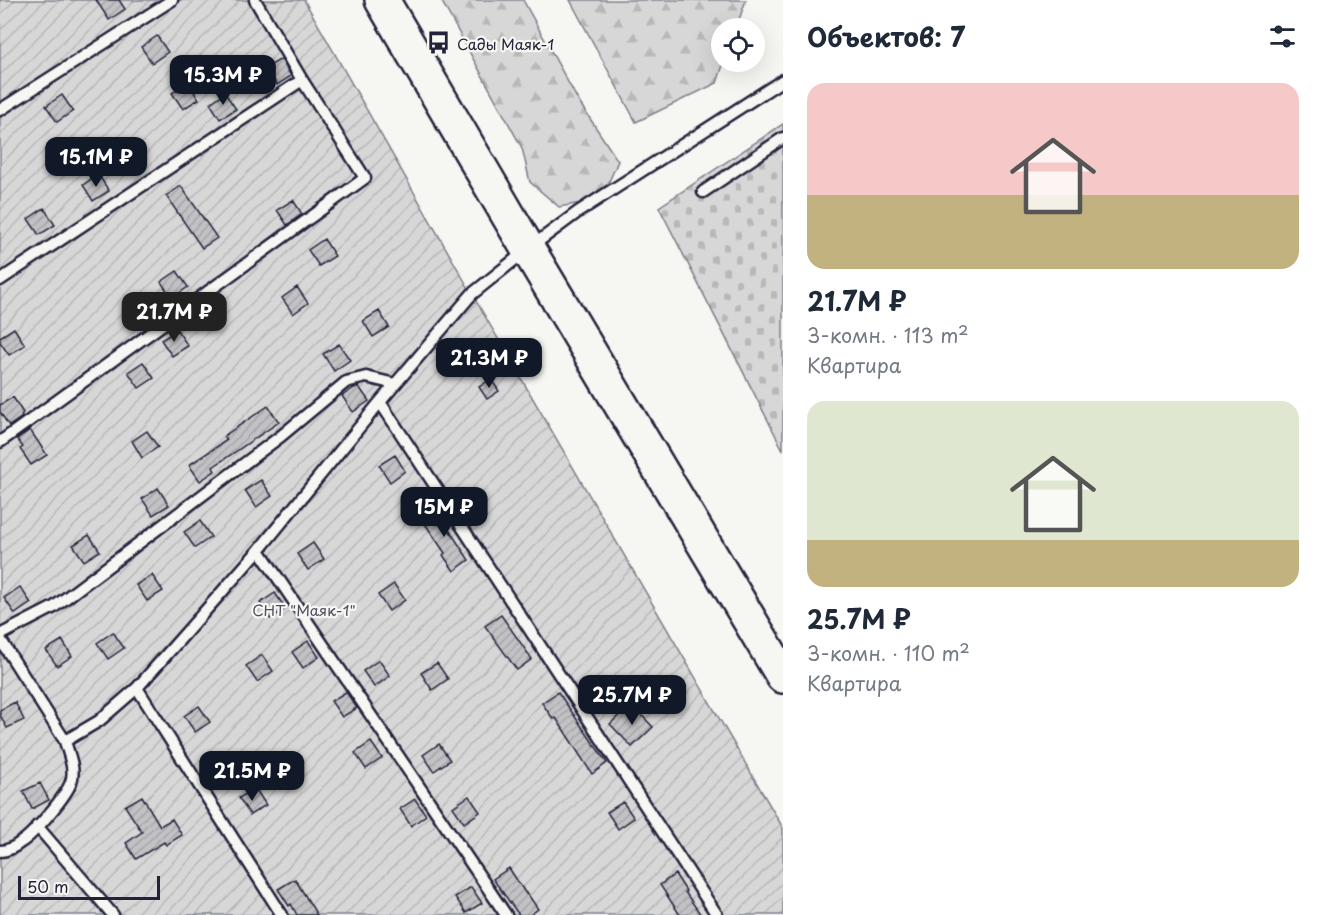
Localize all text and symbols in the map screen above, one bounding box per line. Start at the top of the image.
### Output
text: Объектов: 7 [807,17,965,56]
map controls [711,18,765,72]
button: locate [711,18,765,72]
icon: filters [1266,20,1299,53]
bus stop icon: Сады Маяк-1 [426,30,452,56]
place label: Сады Маяк-1 [457,32,554,55]
pin: 15.3M ₽ [168,55,278,106]
text: 15.3M ₽ [184,59,262,89]
icon: home [999,122,1107,230]
pin: 15.1M ₽ [41,137,151,188]
text: 15.1M ₽ [59,141,133,171]
text: 21.7M ₽ [807,281,906,320]
pin: 21.7M ₽ [119,292,229,343]
text: 21.7M ₽ [136,296,212,326]
text: 3-комн. · 113 m² [807,320,969,350]
pin: 21.3M ₽ [434,338,544,389]
text: 21.3M ₽ [450,342,528,372]
text: Квартира [807,350,901,380]
icon: home [999,440,1107,548]
pin: 15M ₽ [402,487,486,538]
text: 15M ₽ [415,491,473,521]
park label: СНТ "Маяк-1" [252,598,356,621]
text: 25.7M ₽ [807,599,911,638]
text: 3-комн. · 110 m² [807,638,970,668]
text: Квартира [807,668,901,698]
pin: 25.7M ₽ [577,675,687,726]
text: 25.7M ₽ [592,679,672,709]
pin: 21.5M ₽ [197,751,307,802]
text: 21.5M ₽ [213,755,291,785]
scale bar [18,873,160,900]
text: 50 m [27,874,68,898]

